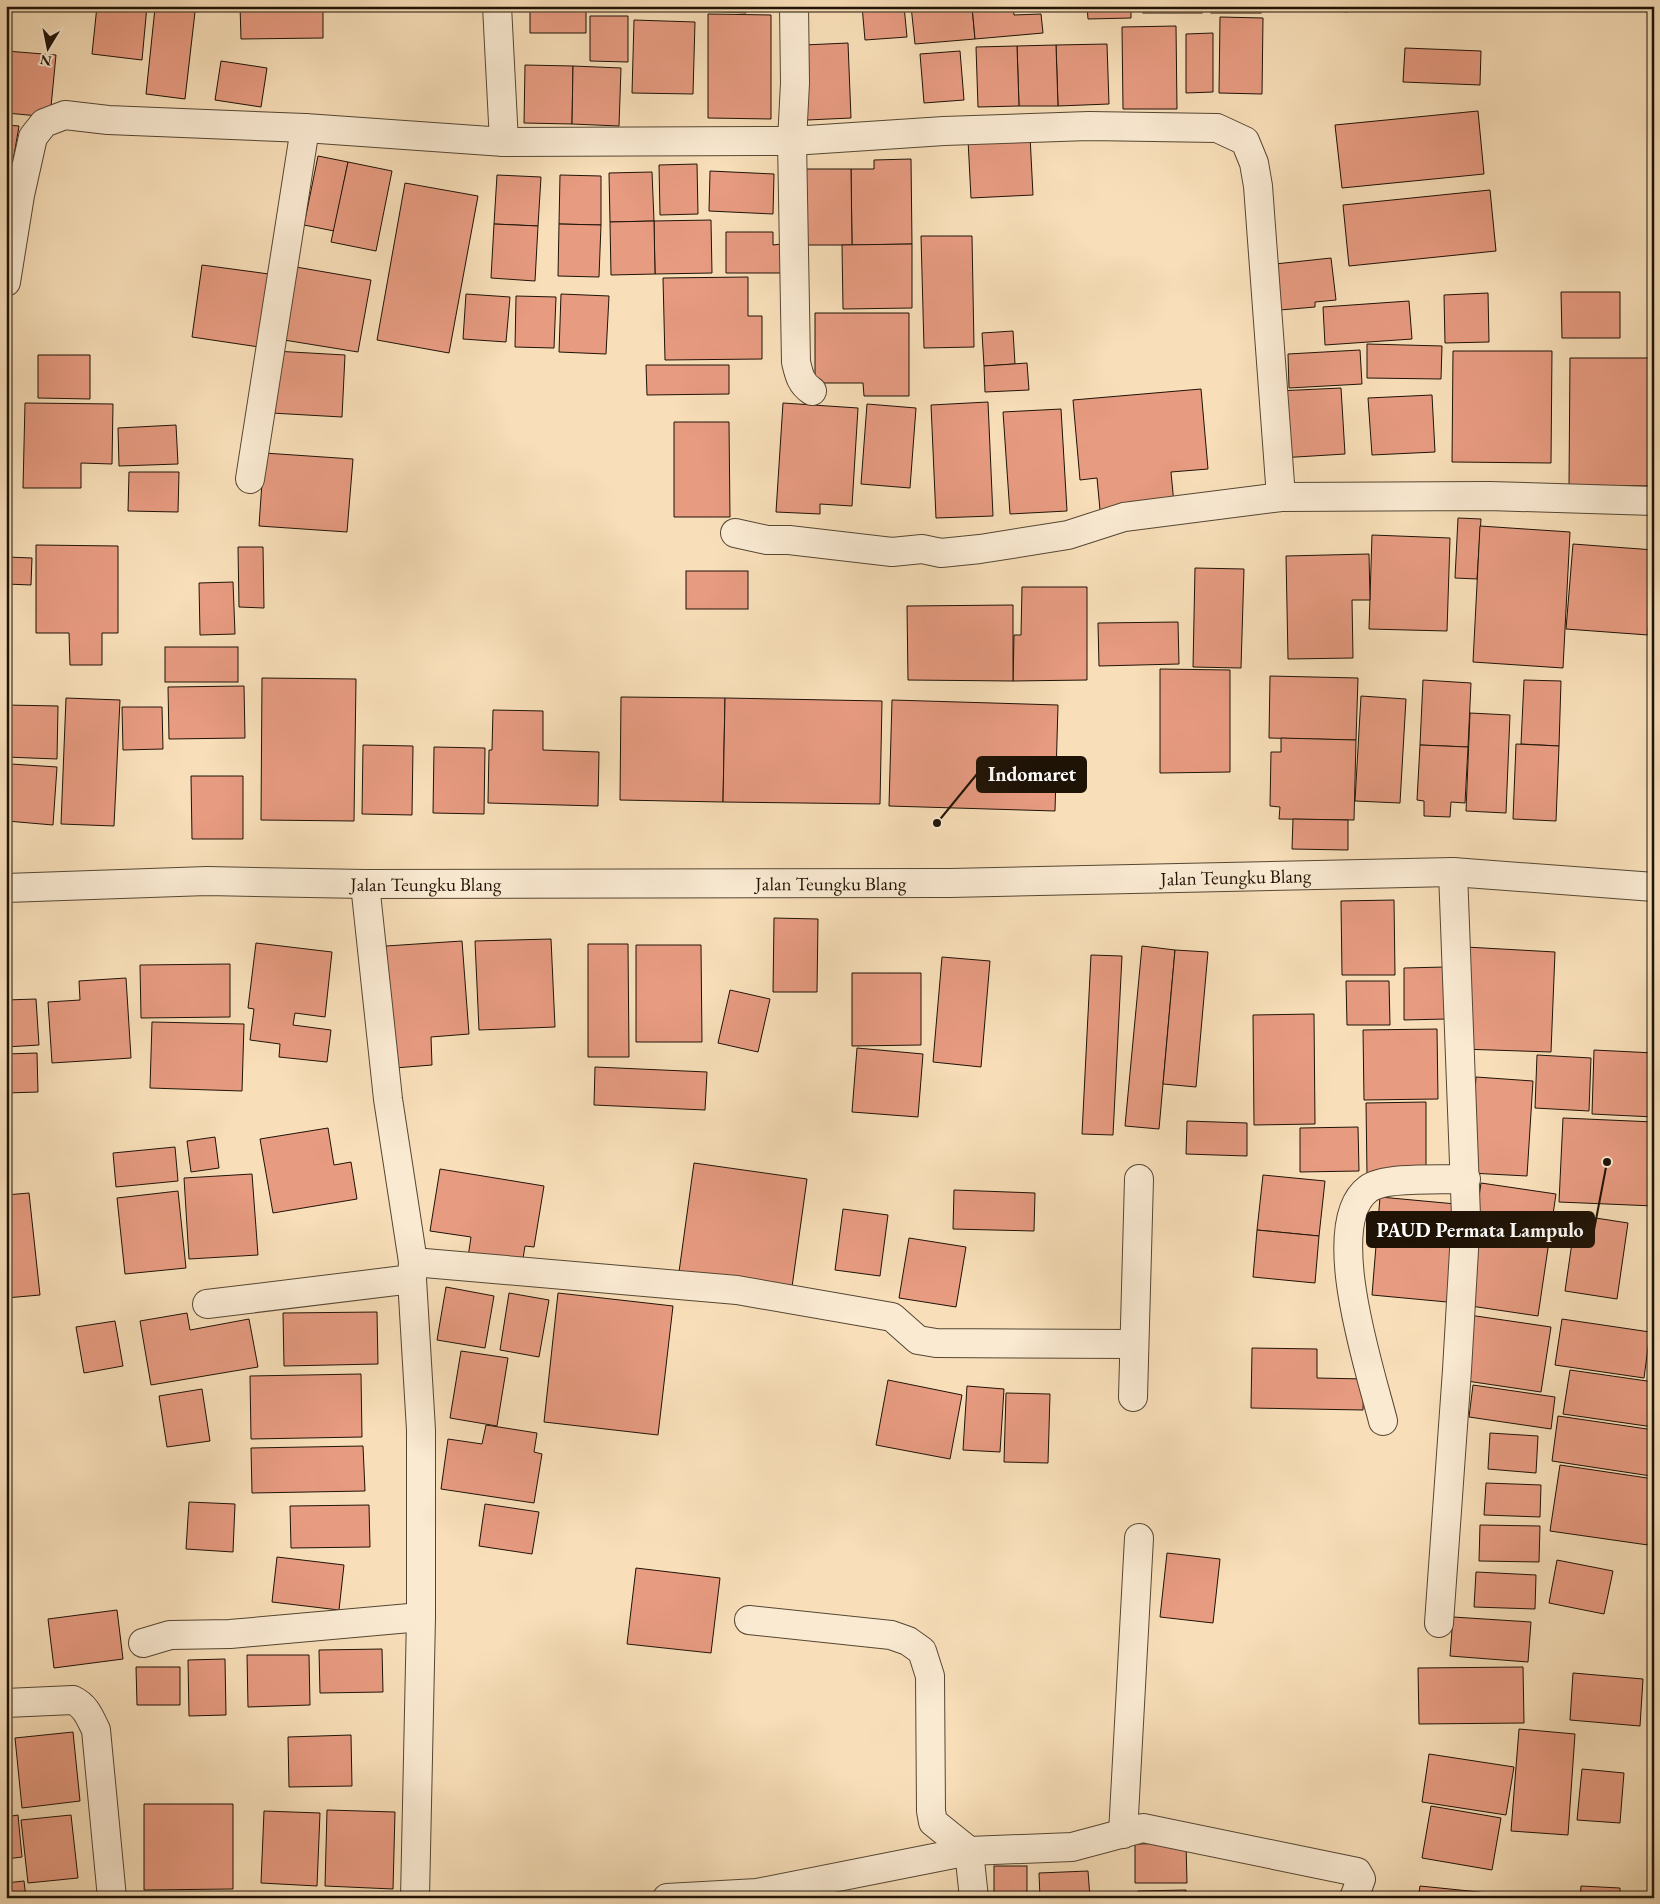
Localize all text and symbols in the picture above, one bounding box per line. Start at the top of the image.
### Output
north arrow [22,22,72,72]
text: N [38,51,53,71]
callout: Indomaret [977,757,1086,792]
text: Indomaret [988,761,1077,787]
street label: Jalan Teungku Blang [1158,863,1312,891]
street label: Jalan Teungku Blang [753,871,907,896]
street label: Jalan Teungku Blang [348,872,502,897]
callout: PAUD Permata Lampulo [1367,1212,1594,1247]
text: PAUD Permata Lampulo [1376,1217,1584,1243]

